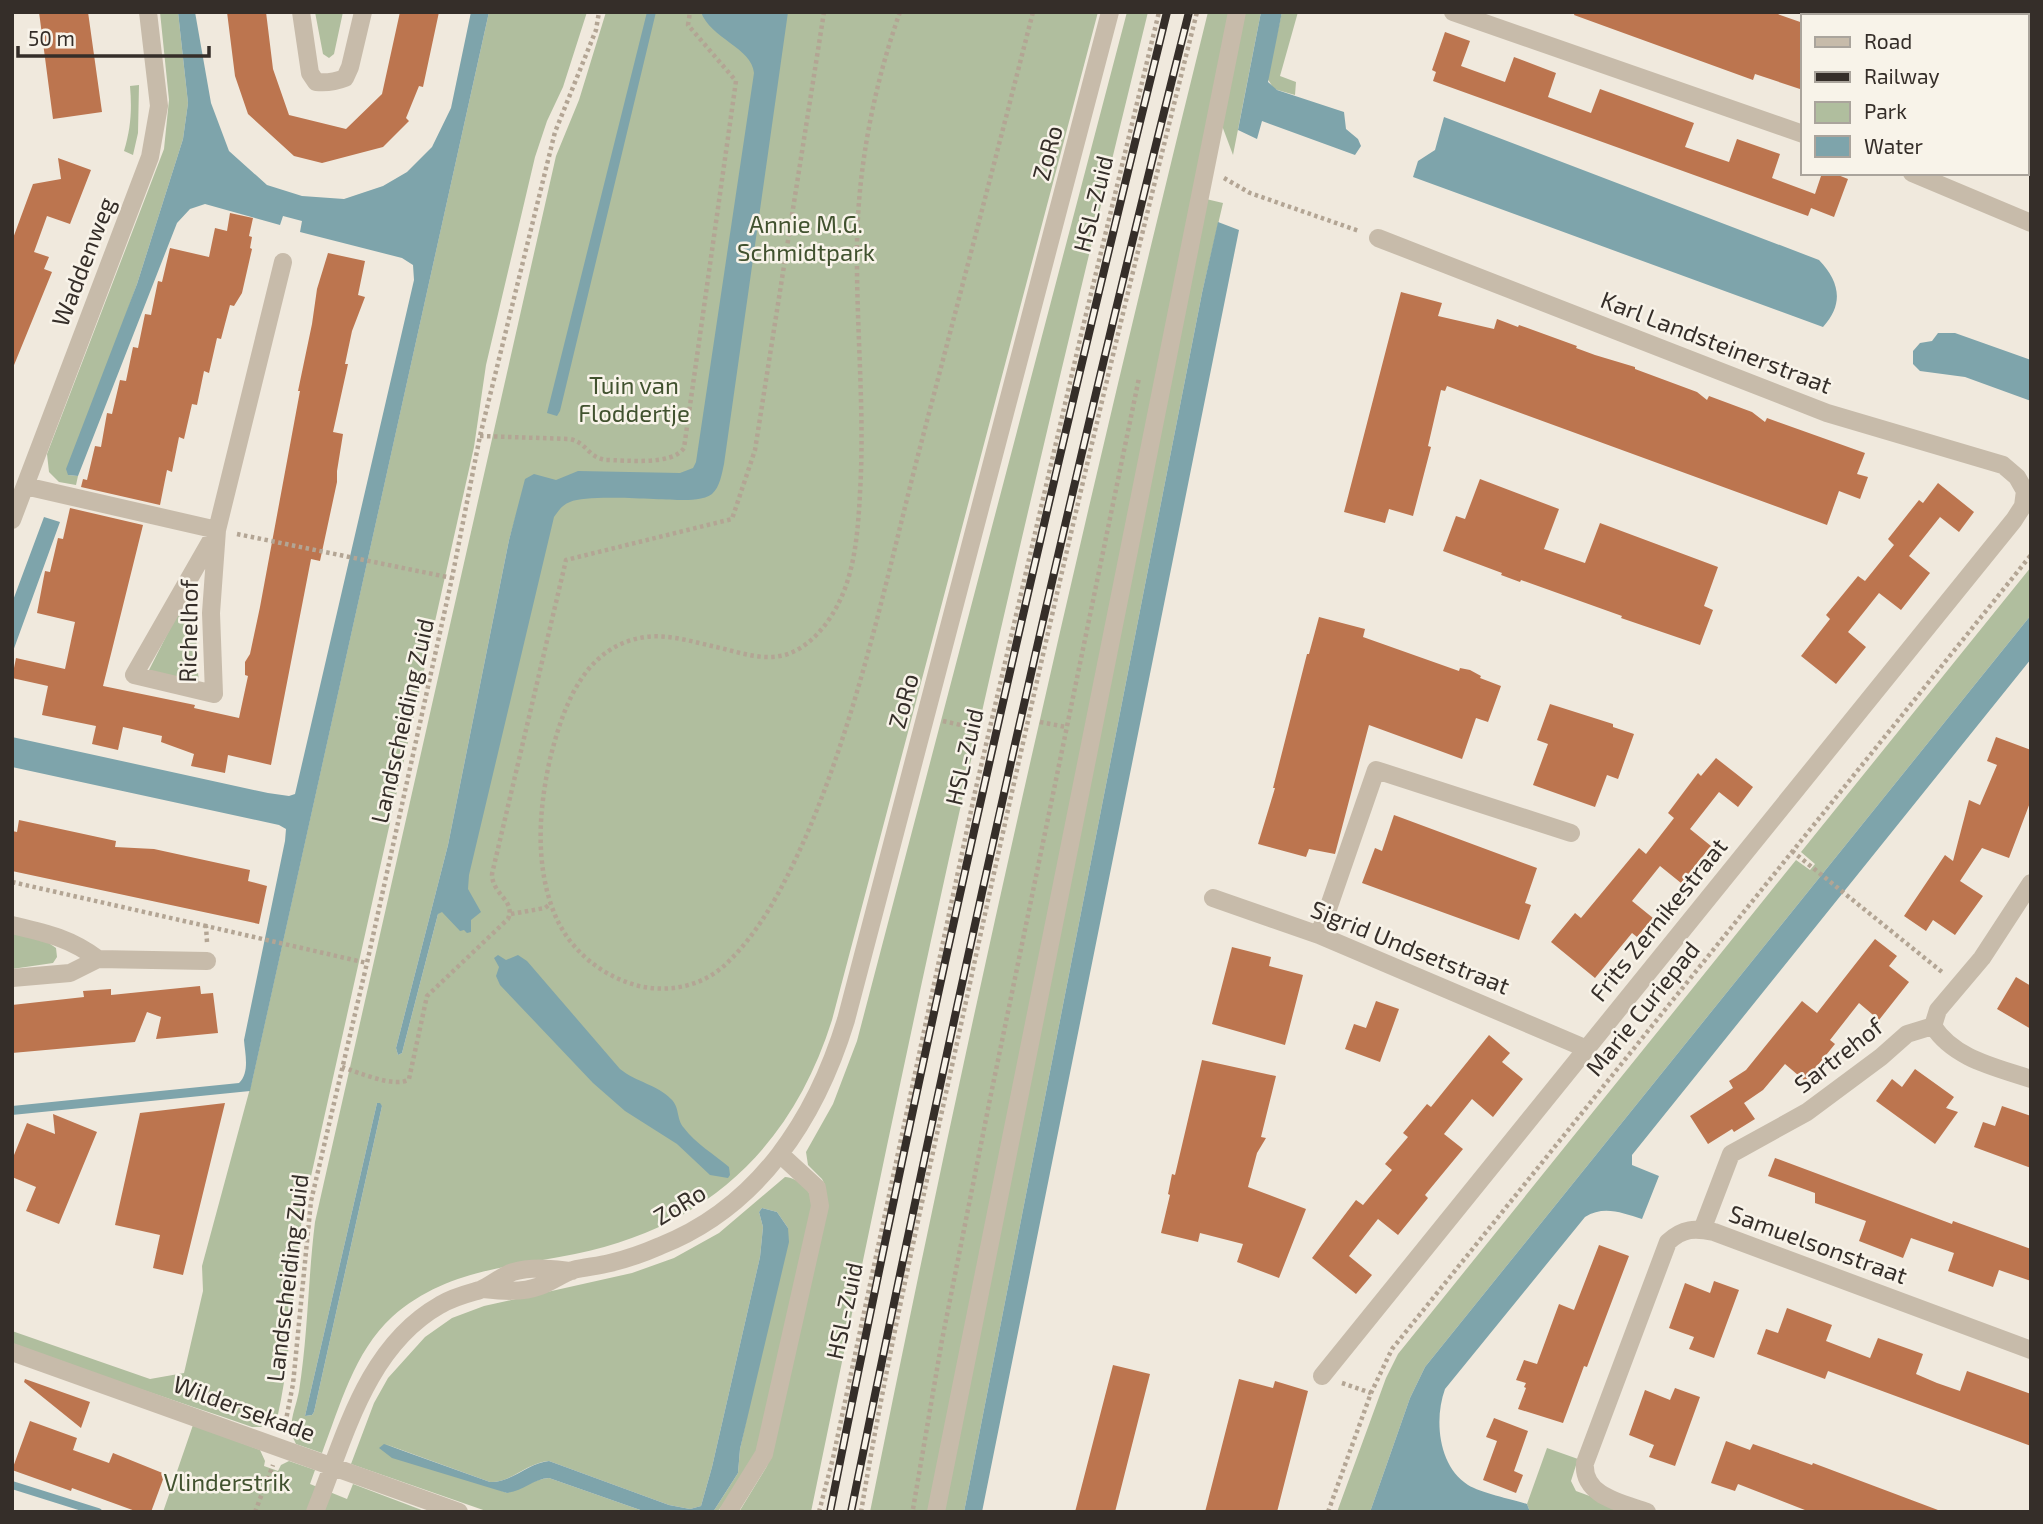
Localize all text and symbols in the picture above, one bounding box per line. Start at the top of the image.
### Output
scale bar [18,14,208,58]
legend [1801,14,2029,175]
text: 50 m [28,25,75,50]
text: Road [1864,28,1912,53]
text: Railway [1864,63,1940,88]
text: Park [1864,98,1907,123]
street label: ZoRo [1025,122,1068,183]
text: Water [1864,133,1923,158]
street label: HSL-Zuid [1067,152,1119,255]
street label: Waddenweg [45,193,120,330]
park label: Annie M.G. Schmidtpark [737,209,875,266]
street label: Karl Landsteinerstraat [1597,284,1836,399]
park label: Tuin van Floddertje [578,370,690,427]
street label: Richelhof [172,578,203,683]
street label: Landscheiding Zuid [364,615,439,826]
street label: ZoRo [881,670,924,731]
street label: HSL-Zuid [938,706,989,808]
street label: Frits Zernikestraat [1583,831,1733,1007]
street label: Sigrid Undsetstraat [1307,893,1514,1000]
street label: Marie Curiepad [1579,935,1705,1081]
street label: Sartrehof [1788,1011,1889,1098]
street label: Landscheiding Zuid [259,1172,314,1383]
street label: ZoRo [648,1177,711,1230]
street label: Samuelsonstraat [1725,1198,1912,1289]
street label: HSL-Zuid [819,1260,868,1362]
street label: Wildersekade [169,1368,320,1447]
park label: Vlinderstrik [163,1467,291,1496]

